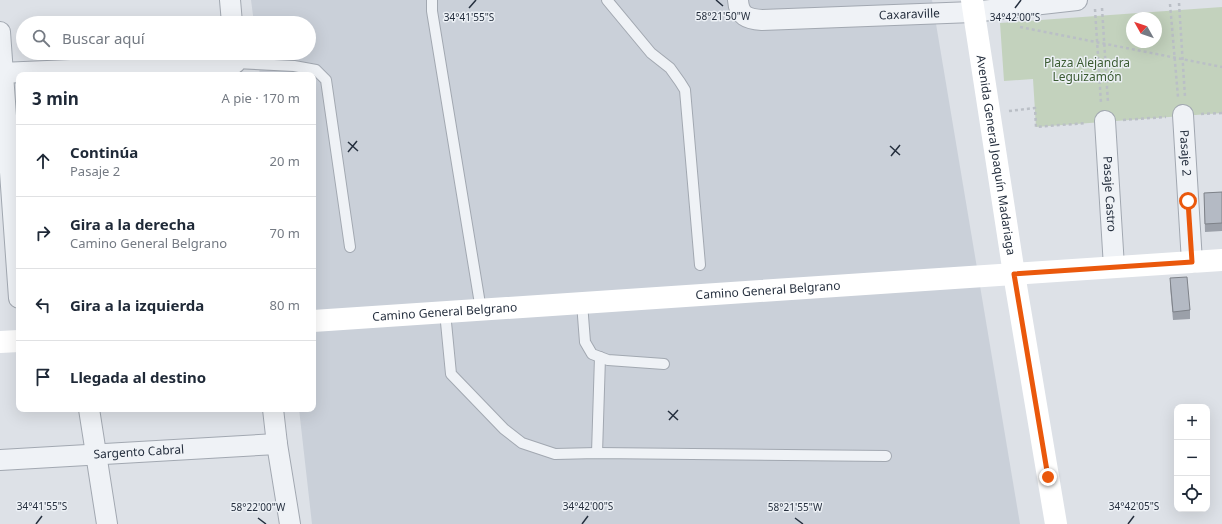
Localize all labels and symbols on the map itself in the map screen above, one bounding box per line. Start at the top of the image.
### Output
street label: Caxaraville [878,4,940,24]
text: 58°21'50"W [696,9,751,23]
text: 34°41'55"S [444,10,495,24]
text: 34°42'00"S [990,10,1041,24]
north arrow [1126,12,1162,48]
street label: Avenida General Joaquín Madariaga [973,54,1020,256]
park label: Plaza Alejandra Leguizamón [1044,54,1130,85]
street label: Pasaje 2 [1176,129,1196,177]
street label: Pasaje Castro [1099,155,1121,232]
route start [1179,192,1197,210]
street label: Camino General Belgrano [695,277,841,303]
street label: Camino General Belgrano [372,298,518,325]
street label: Sargento Cabral [93,440,185,463]
route end [1039,468,1057,486]
text: 34°41'55"S [17,499,68,513]
text: 34°42'00"S [563,499,614,513]
text: 34°42'05"S [1109,499,1160,513]
text: 58°22'00"W [231,500,286,514]
text: 58°21'55"W [768,500,823,514]

